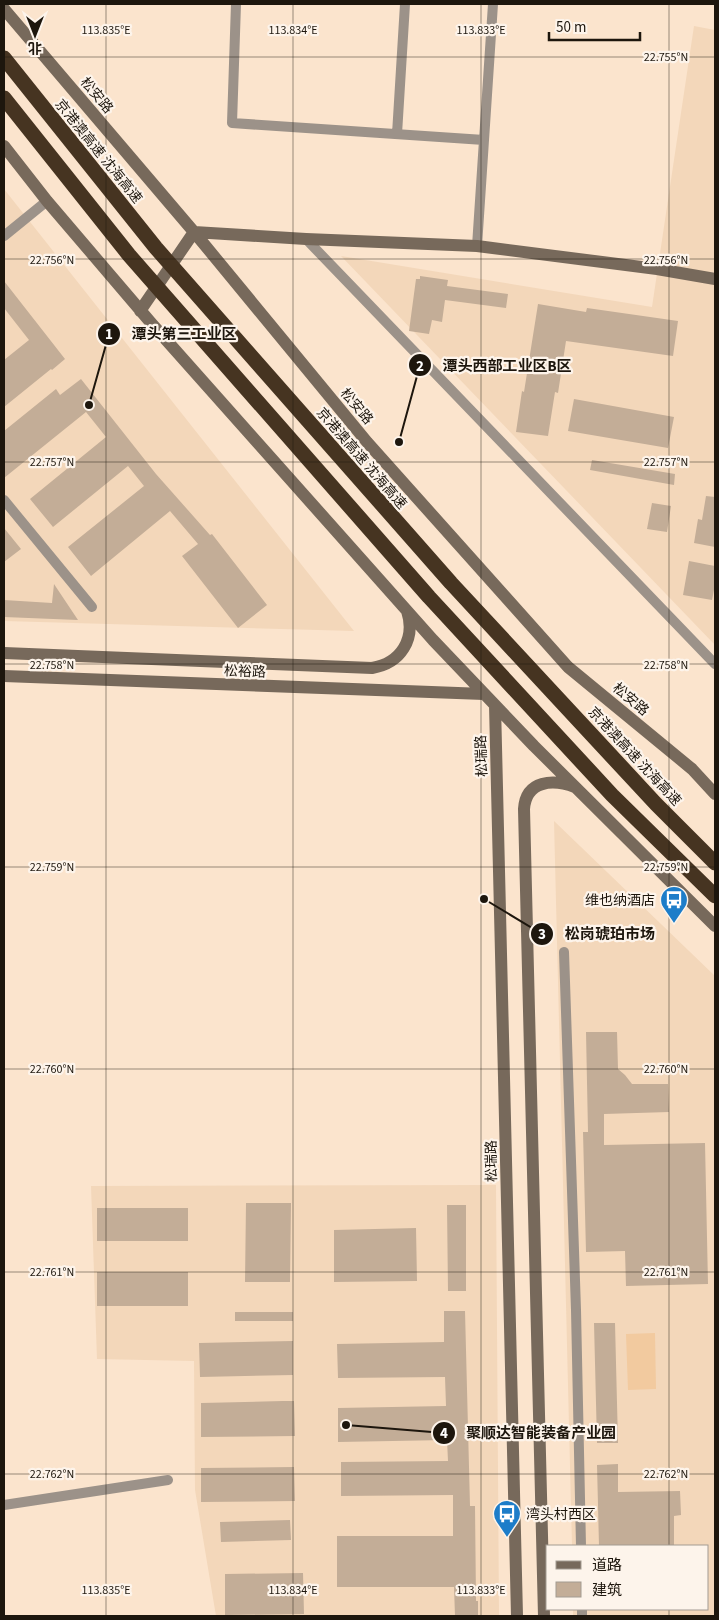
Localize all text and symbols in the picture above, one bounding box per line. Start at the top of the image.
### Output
north arrow [10,10,60,60]
scale bar [549,10,640,42]
text: 50 m [556,17,586,38]
text: 113.835°E [81,22,131,39]
text: 113.834°E [268,22,318,39]
text: 113.833°E [456,22,506,39]
text: 北 [28,37,42,57]
text: 22.755°N [644,49,688,66]
street label: 松安路 [75,73,117,118]
street label: 京港澳高速 沈海高速 [50,95,147,208]
text: 22.756°N [30,252,74,269]
text: 22.756°N [644,252,688,269]
callout: 潭头第三工业区 [97,319,247,349]
text: 1 [105,324,113,345]
text: 潭头第三工业区 [131,324,237,345]
callout: 潭头西部工业区B区 [408,350,582,380]
text: 2 [416,356,424,377]
text: 潭头西部工业区B区 [442,356,572,377]
street label: 松安路 [335,384,377,429]
street label: 京港澳高速 沈海高速 [311,403,411,514]
text: 22.757°N [30,454,74,471]
text: 22.757°N [644,454,688,471]
text: 22.758°N [30,657,74,674]
text: 22.758°N [644,657,688,674]
street label: 松裕路 [224,661,266,683]
street label: 松安路 [608,679,653,721]
street label: 京港澳高速 沈海高速 [583,703,686,811]
street label: 松瑞路 [471,735,493,777]
text: 22.759°N [30,859,74,876]
text: 22.759°N [644,859,688,876]
bus stop icon: 维也纳酒店 [659,885,689,924]
place label: 维也纳酒店 [585,891,655,911]
callout: 松岗琥珀市场 [530,919,665,949]
text: 3 [538,924,546,945]
text: 松岗琥珀市场 [565,924,655,945]
text: 22.760°N [30,1061,74,1078]
text: 22.760°N [644,1061,688,1078]
street label: 松瑞路 [482,1140,502,1182]
text: 22.761°N [30,1264,74,1281]
text: 22.761°N [644,1264,688,1281]
callout: 聚顺达智能装备产业园 [431,1418,626,1448]
text: 4 [440,1423,448,1444]
text: 聚顺达智能装备产业园 [466,1423,616,1444]
text: 22.762°N [30,1466,74,1483]
text: 22.762°N [644,1466,688,1483]
bus stop icon: 湾头村西区 [492,1499,522,1538]
place label: 湾头村西区 [526,1505,596,1525]
legend [546,1545,709,1610]
text: 道路 [592,1555,622,1576]
text: 建筑 [592,1580,622,1601]
text: 113.835°E [81,1582,131,1599]
text: 113.834°E [268,1582,318,1599]
text: 113.833°E [456,1582,506,1599]

